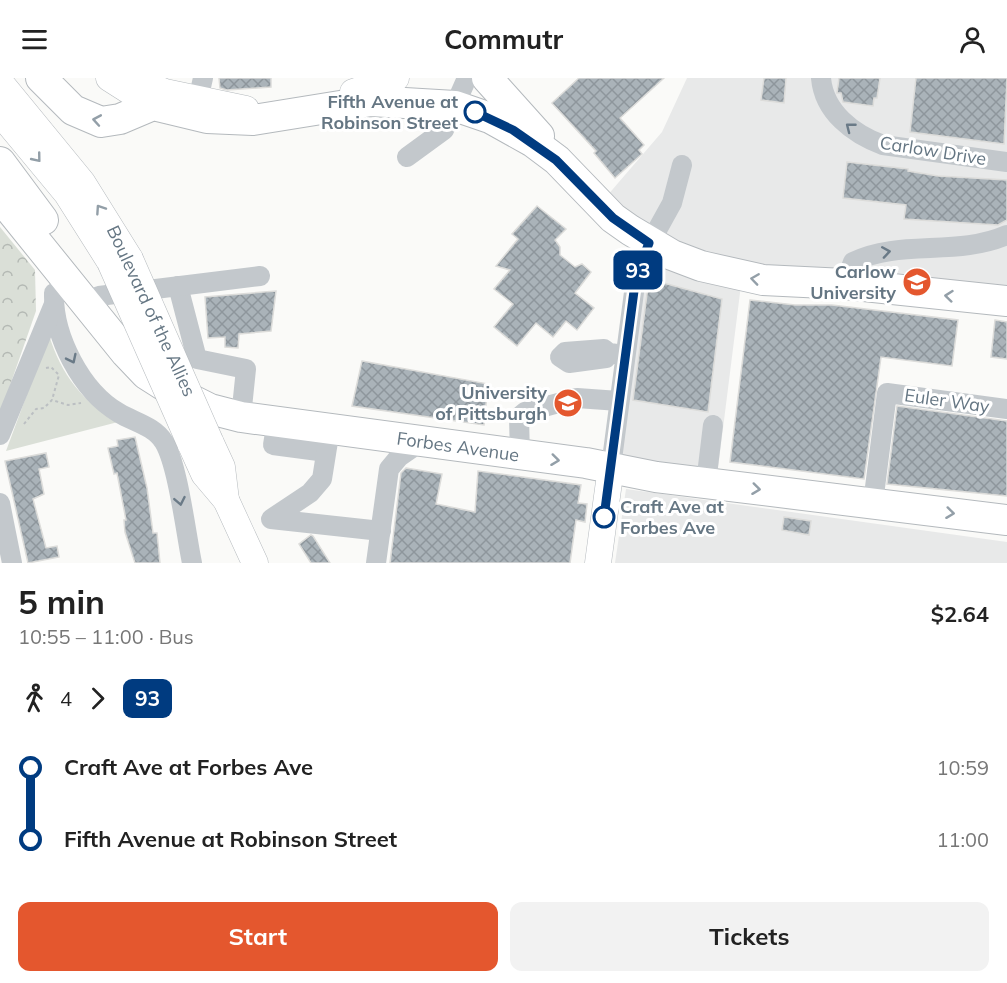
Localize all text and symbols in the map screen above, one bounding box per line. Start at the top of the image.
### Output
text: Commutr [444,22,563,56]
icon: menu [18,23,51,56]
icon: person [956,23,989,56]
place label: Fifth Avenue at Robinson Street [321,90,458,134]
marker: Fifth Avenue at Robinson Street [464,101,486,123]
one-way arrow [93,114,102,126]
one-way arrow [845,123,856,134]
street label: Carlow Drive [878,131,988,170]
one-way arrow [30,151,41,162]
one-way arrow [97,204,108,215]
street label: Boulevard of the Allies [102,222,201,400]
one-way arrow [881,247,891,259]
line badge: 93 [611,250,665,290]
text: 93 [625,257,651,283]
place label: Carlow University [810,260,896,304]
school or university icon: Carlow University [901,266,933,298]
one-way arrow [750,274,759,286]
one-way arrow [944,290,953,302]
one-way arrow [64,353,76,364]
place label: University of Pittsburgh [435,381,547,425]
street label: Euler Way [903,383,991,418]
school or university icon: University of Pittsburgh [552,387,584,419]
street label: Forbes Avenue [395,427,521,466]
one-way arrow [551,453,560,466]
one-way arrow [752,482,761,495]
place label: Craft Ave at Forbes Ave [620,495,724,539]
one-way arrow [173,496,186,506]
marker: Craft Ave at Forbes Ave [593,506,615,528]
one-way arrow [945,506,954,519]
text: 5 min [18,581,105,622]
text: $2.64 [931,600,989,628]
text: 10:55 – 11:00 · Bus [18,624,194,649]
icon: walk [18,682,51,715]
icon: forward [81,682,114,715]
text: 93 [135,685,160,711]
text: 4 [60,686,72,711]
text: Craft Ave at Forbes Ave [64,753,313,781]
text: 10:59 [936,755,989,780]
text: Fifth Avenue at Robinson Street [64,825,397,853]
text: 11:00 [936,827,989,852]
button: Start [18,902,498,971]
button: Tickets [510,902,989,971]

